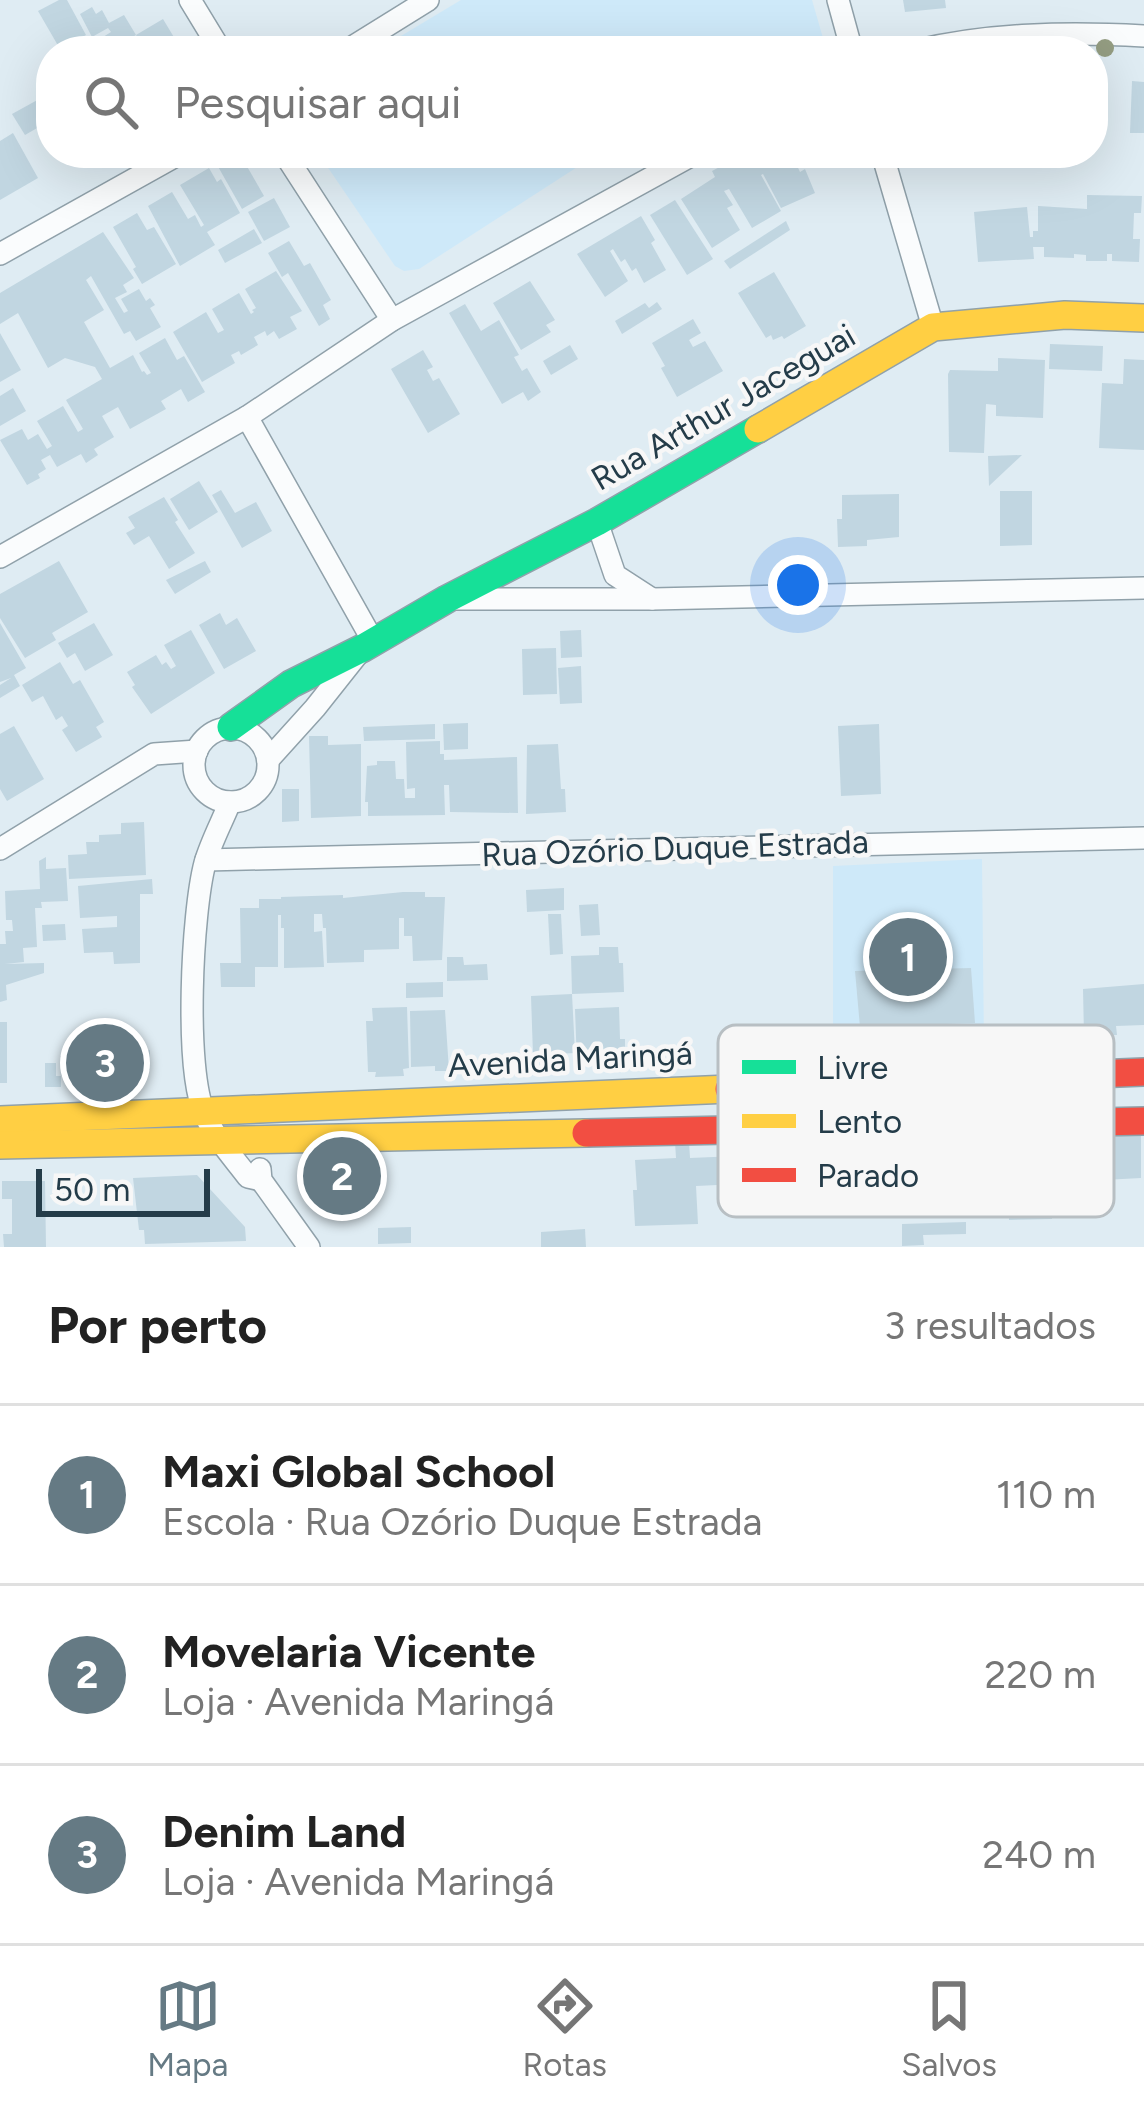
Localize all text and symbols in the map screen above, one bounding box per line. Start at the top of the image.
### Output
search box [36,36,1108,168]
icon: search [78,69,144,135]
text: Pesquisar aqui [174,75,461,129]
street label: Rua Arthur Jaceguai [584,316,862,498]
your location [768,555,828,615]
street label: Rua Ozório Duque Estrada [481,822,869,874]
pin: 1 [869,912,947,1002]
pin: 3 [66,1018,144,1108]
legend [718,1025,1114,1217]
street label: Avenida Maringá [447,1033,693,1085]
text: Livre [817,1048,888,1087]
text: Lento [817,1102,902,1141]
pin: 2 [303,1131,381,1221]
text: Parado [817,1156,919,1195]
scale bar [36,1163,210,1216]
text: 50 m [54,1170,130,1209]
text: Por perto [48,1295,267,1356]
text: 3 resultados [884,1302,1096,1349]
text: Maxi Global School [162,1444,555,1498]
text: 1 [79,1471,95,1518]
text: 110 m [996,1471,1096,1518]
text: Escola · Rua Ozório Duque Estrada [162,1498,762,1545]
text: Movelaria Vicente [162,1624,536,1678]
text: 2 [76,1651,98,1698]
text: 220 m [985,1651,1096,1698]
text: Loja · Avenida Maringá [162,1678,554,1725]
text: Denim Land [162,1804,406,1858]
text: 3 [76,1831,98,1878]
text: 240 m [982,1831,1096,1878]
text: Loja · Avenida Maringá [162,1858,554,1905]
tab: Mapa [147,1973,228,2084]
tab: Rotas [523,1973,607,2084]
tab: Salvos [901,1973,997,2084]

